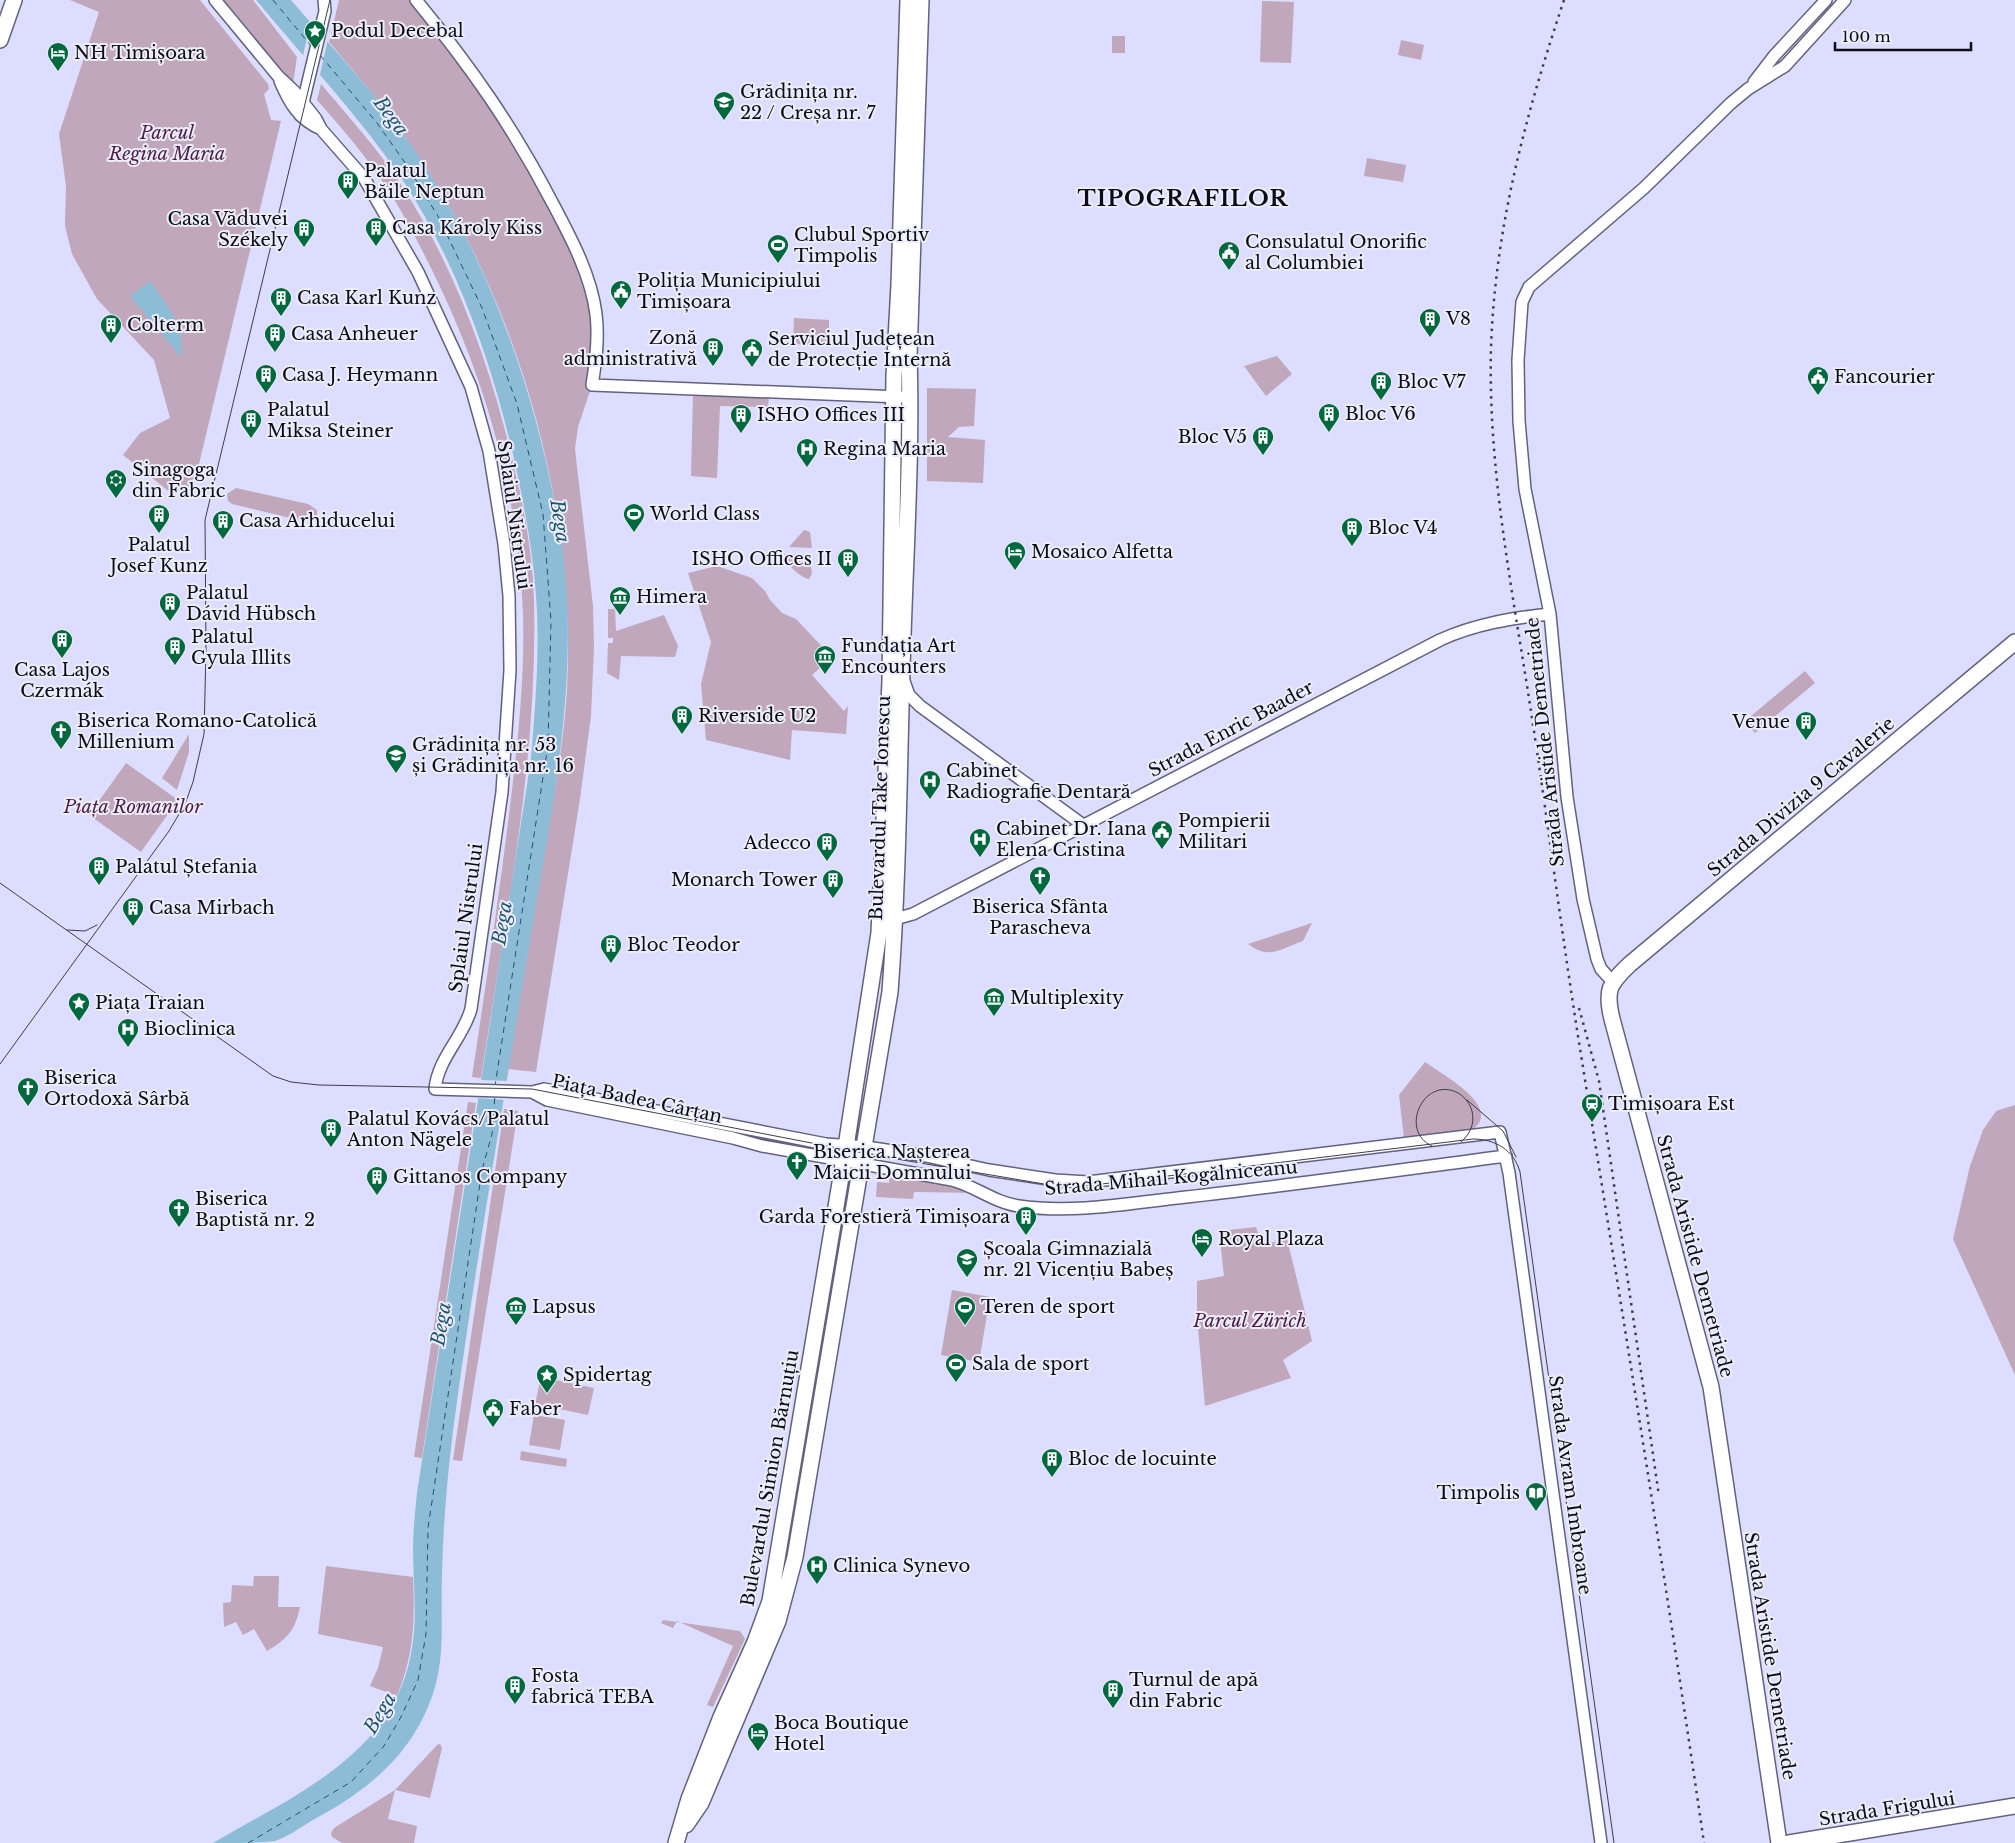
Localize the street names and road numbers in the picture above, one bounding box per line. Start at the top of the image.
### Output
street label: Splaiul Nistrului [493,439,535,591]
street label: Strada Aristide Demetriade [1521,616,1569,868]
street label: Strada Enric Baader [1145,676,1318,782]
street label: Bulevardul Take Ionescu [865,695,895,921]
street label: Strada Divizia 9 Cavalerie [1703,712,1899,882]
street label: Splaiul Nistrului [445,842,487,994]
street label: Piața Badea Cârțan [550,1070,724,1128]
street label: Strada Aristide Demetriade [1652,1132,1738,1380]
street label: Strada Mihail Kogălniceanu [1043,1156,1299,1200]
street label: Bulevardul Simion Bărnuțiu [737,1348,803,1608]
street label: Strada Avram Imbroane [1544,1374,1596,1596]
street label: Strada Aristide Demetriade [1740,1531,1800,1781]
street label: Strada Frigului [1817,1787,1957,1831]

